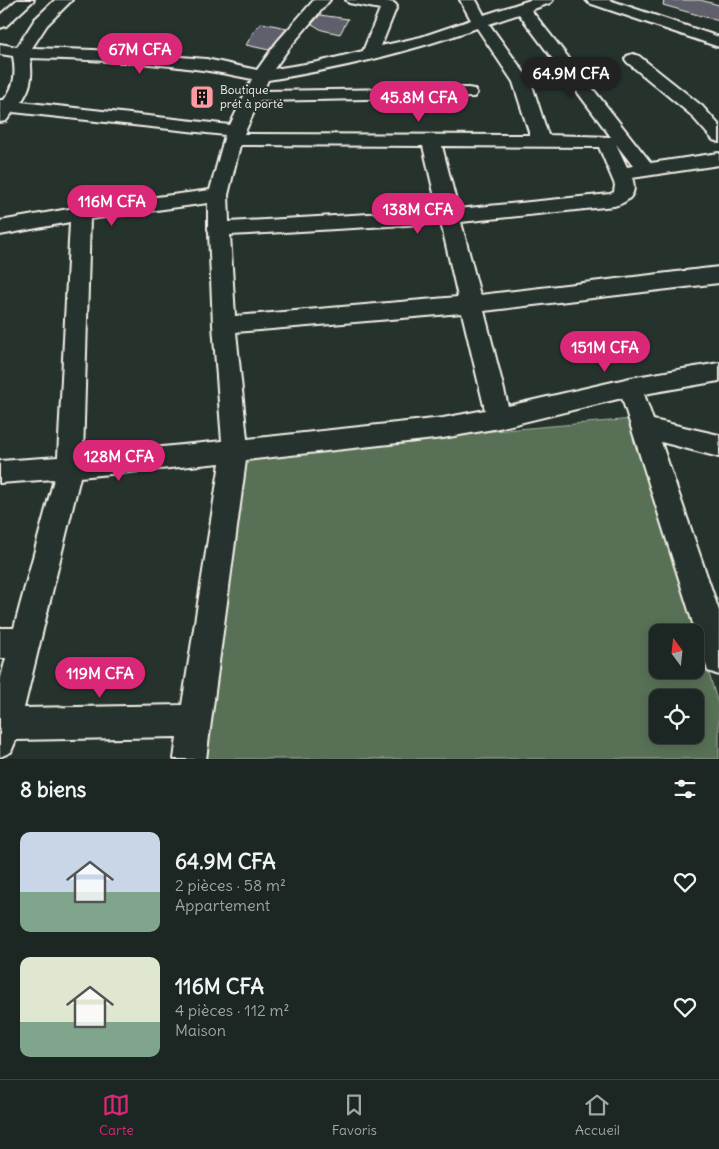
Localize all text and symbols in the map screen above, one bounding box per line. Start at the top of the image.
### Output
pin: 67M CFA [94,32,186,75]
text: 67M CFA [109,39,171,59]
pin: 64.9M CFA [514,56,628,99]
text: 64.9M CFA [533,63,609,83]
pin: 45.8M CFA [362,80,476,123]
place label: Boutique prét à porté [220,82,283,111]
building icon: Boutique prét à porté [189,84,215,110]
text: 45.8M CFA [381,87,457,107]
pin: 116M CFA [60,184,164,227]
text: 116M CFA [78,191,146,211]
pin: 138M CFA [366,192,470,235]
text: 138M CFA [383,199,453,219]
pin: 151M CFA [553,330,657,373]
text: 151M CFA [571,337,639,357]
pin: 128M CFA [67,440,171,482]
text: 128M CFA [84,446,154,466]
north arrow [649,624,704,679]
map controls [649,624,704,744]
pin: 119M CFA [48,656,152,699]
text: 119M CFA [66,663,134,683]
button: locate [649,689,704,744]
icon: filters [671,775,699,803]
text: 8 biens [20,776,86,803]
text: 64.9M CFA [175,848,276,875]
icon: home [60,852,120,912]
icon: heart [671,868,699,896]
text: 2 pièces · 58 m² [175,875,286,895]
text: Appartement [175,895,270,915]
text: 116M CFA [175,973,264,1000]
icon: home [60,977,120,1037]
icon: heart [671,993,699,1021]
text: 4 pièces · 112 m² [175,1000,290,1020]
text: Maison [175,1020,226,1040]
tab: Carte [99,1091,134,1139]
tab: Favoris [332,1091,377,1139]
tab: Accueil [575,1091,620,1139]

